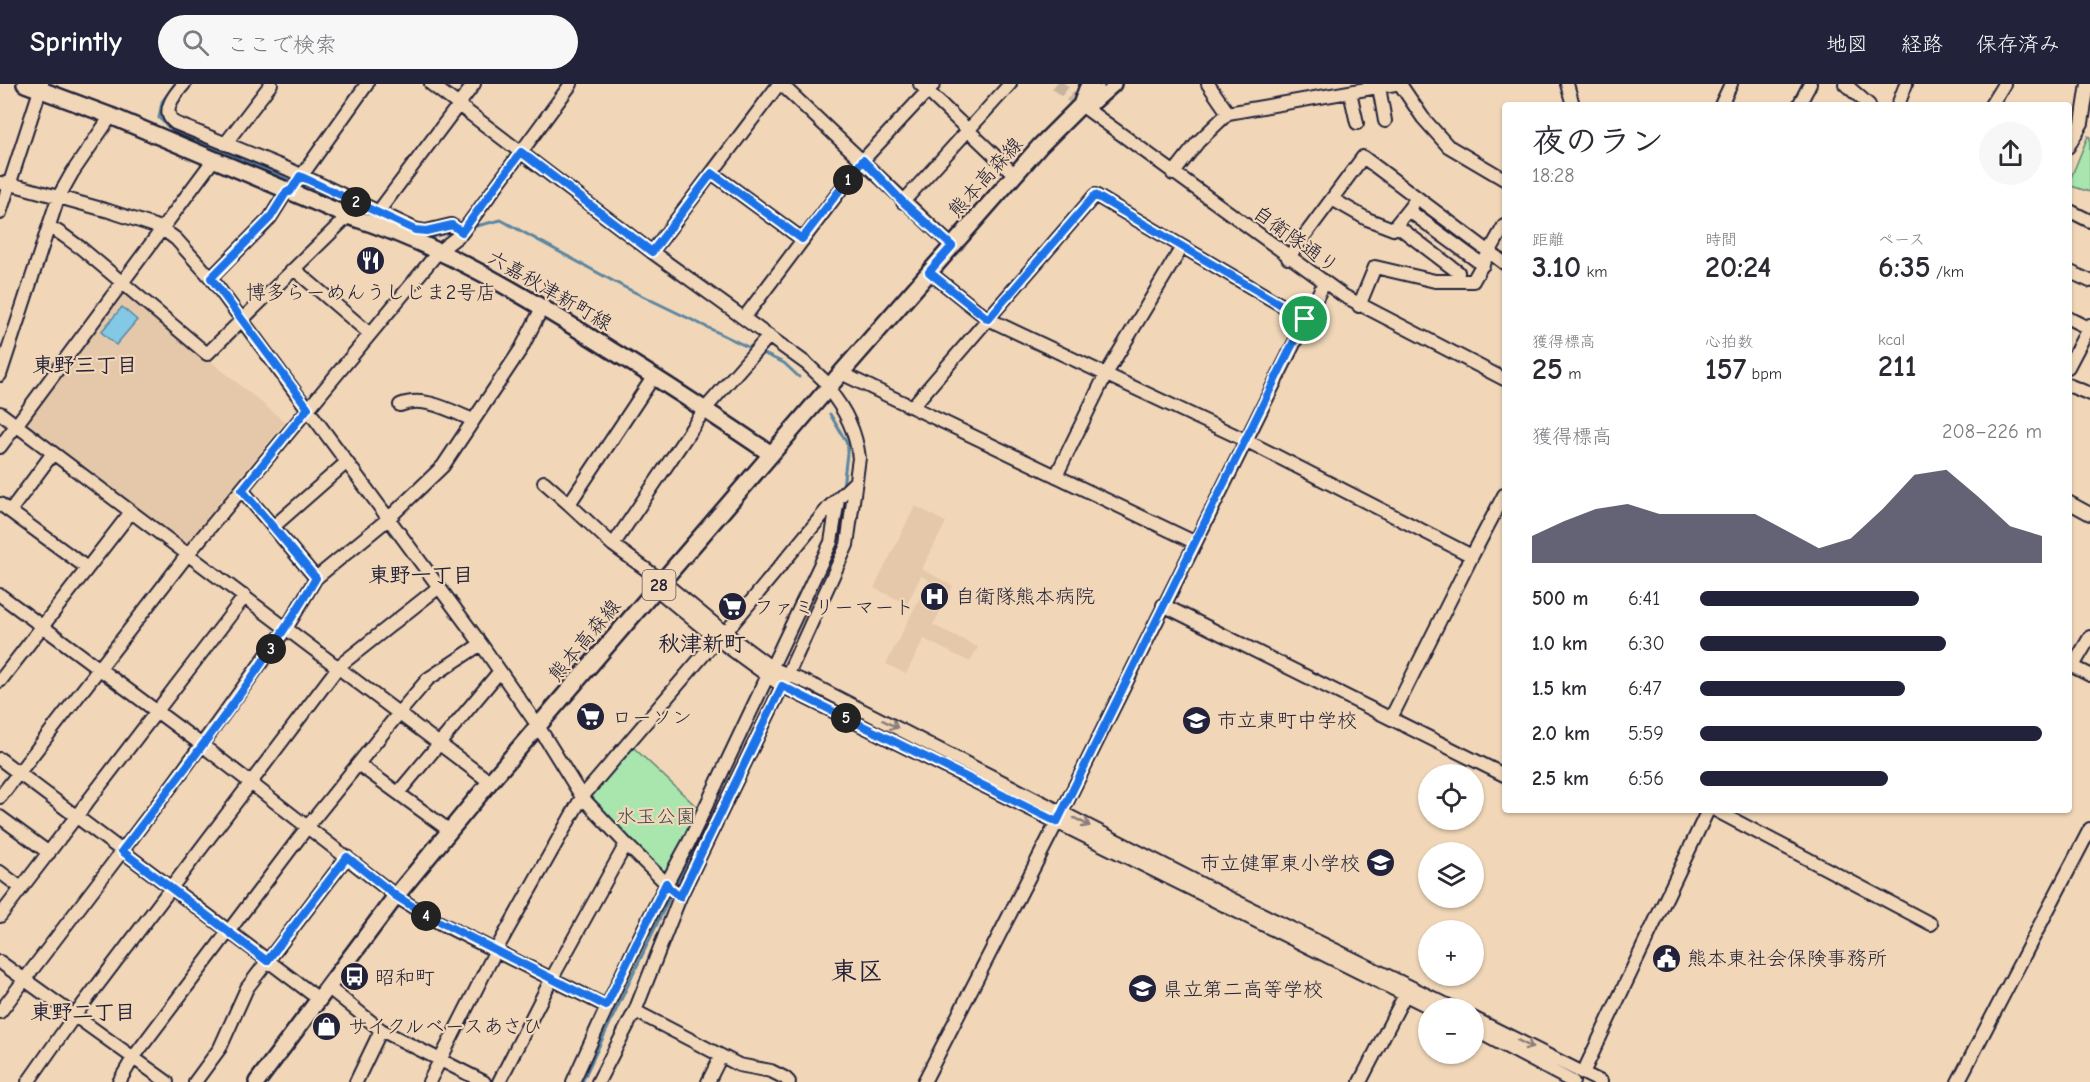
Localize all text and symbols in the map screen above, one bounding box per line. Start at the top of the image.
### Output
search box [158,15,578,69]
text: Sprintly [30,26,122,58]
icon: search [179,26,212,59]
text: ここで検索 [227,32,337,58]
text: 地図 [1826,32,1868,56]
text: 経路 [1901,32,1943,56]
text: 保存済み [1976,32,2060,56]
text: 夜のラン [1532,122,1664,160]
button: share [1979,122,2042,185]
street label: 熊本高森線 [943,132,1027,222]
text: 18:28 [1532,164,1575,187]
pin: 1 [833,165,863,195]
text: 1 [845,171,851,189]
pin: 2 [341,187,371,217]
text: 2 [352,193,360,211]
street label: 自衛隊通り [1248,201,1343,278]
text: 距離 [1532,231,1564,249]
text: 時間 [1705,231,1737,249]
text: ペース [1878,231,1925,249]
restaurant icon: 博多らーめんうしじま2号店 [355,245,387,277]
street label: 六嘉秋津新町線 [483,245,616,335]
text: 3.10 [1532,250,1581,285]
text: 20:24 [1705,250,1771,285]
text: 6:35 [1878,250,1931,285]
text: km [1581,263,1608,281]
text: /km [1931,263,1964,281]
place label: 博多らーめんうしじま2号店 [246,281,496,304]
pin [1279,293,1330,344]
icon: arrive [1288,302,1321,335]
text: kcal [1878,331,1905,349]
text: 獲得標高 [1532,333,1596,351]
text: 心拍数 [1705,333,1753,351]
text: 211 [1878,349,1917,384]
text: 25 [1532,352,1563,387]
text: 157 [1705,352,1746,387]
district label: 東野三丁目 [33,353,138,377]
text: m [1563,365,1581,383]
text: bpm [1746,365,1782,383]
text: 208–226 m [1942,420,2042,443]
text: 獲得標高 [1532,425,1612,448]
district label: 東野一丁目 [369,563,474,587]
road number: 28 [642,570,676,600]
hospital icon: 自衛隊熊本病院 [918,580,950,612]
place label: 自衛隊熊本病院 [955,585,1095,608]
text: 500 m [1532,587,1589,610]
text: 6:41 [1628,587,1660,610]
supermarket icon: ファミリーマート [717,591,749,623]
street label: 熊本高森線 [543,595,625,686]
place label: ファミリーマート [754,596,914,619]
district label: 秋津新町 [658,631,746,657]
text: 1.0 km [1532,632,1588,655]
text: 6:30 [1628,632,1665,655]
pin: 3 [256,634,286,664]
text: 3 [267,640,275,658]
text: 1.5 km [1532,677,1587,700]
text: 6:47 [1628,677,1662,700]
supermarket icon: ローソン [575,701,607,733]
pin: 5 [831,703,861,733]
school or university icon: 市立東町中学校 [1180,704,1212,736]
place label: ローソン [612,706,692,729]
text: 5 [842,709,850,727]
place label: 市立東町中学校 [1217,709,1357,732]
one-way arrow [880,719,898,731]
text: 2.0 km [1532,722,1590,745]
text: 5:59 [1628,722,1664,745]
map controls [1418,764,1484,1064]
button: locate [1418,764,1484,830]
text: 2.5 km [1532,767,1589,790]
text: 6:56 [1628,767,1664,790]
park label: 水玉公園 [616,805,696,828]
one-way arrow [1073,817,1091,829]
button: layers [1418,842,1484,908]
school or university icon: 市立健軍東小学校 [1365,847,1397,879]
place label: 市立健軍東小学校 [1200,852,1360,875]
pin: 4 [411,901,441,931]
text: 4 [422,907,430,925]
button: + [1418,920,1484,986]
public building icon: 熊本東社会保険事務所 [1650,942,1682,974]
place label: 熊本東社会保険事務所 [1687,947,1887,970]
district label: 東区 [831,957,883,987]
bus stop icon: 昭和町 [338,961,370,993]
place label: 昭和町 [375,966,435,989]
school or university icon: 県立第二高等学校 [1126,973,1158,1005]
place label: 県立第二高等学校 [1163,978,1323,1001]
button: − [1418,998,1484,1064]
district label: 東野二丁目 [31,1000,136,1024]
shop icon: サイクルベースあさひ [311,1010,343,1042]
place label: サイクルベースあさひ [348,1015,542,1038]
one-way arrow [1516,1039,1534,1050]

